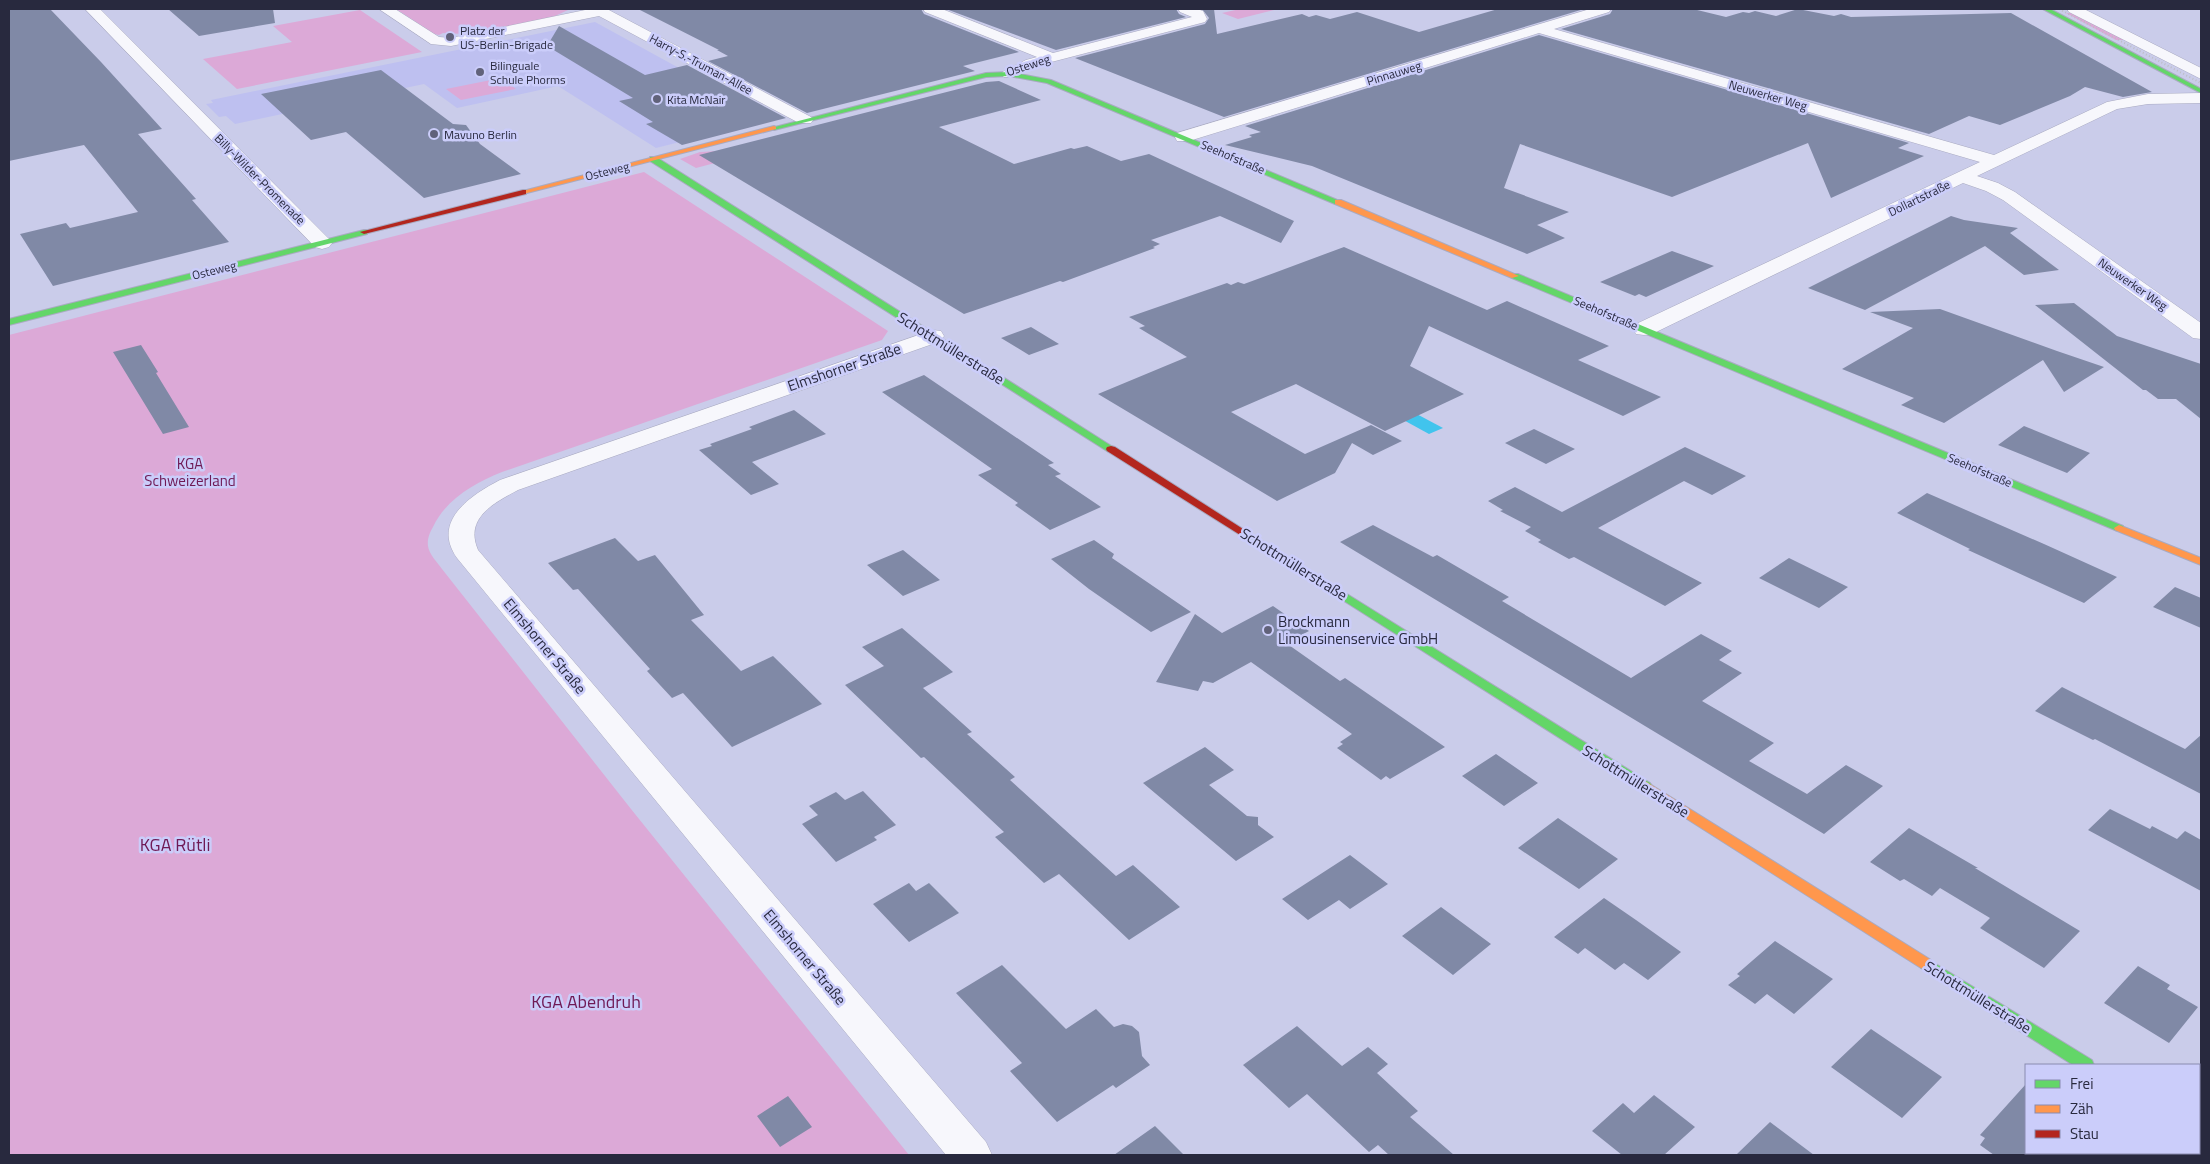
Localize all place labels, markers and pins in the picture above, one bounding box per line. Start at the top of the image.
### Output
place label: Platz der US-Berlin-Brigade [460,21,553,54]
marker: Platz der US-Berlin-Brigade [444,31,456,43]
place label: Bilinguale Schule Phorms [490,56,566,89]
marker: Bilinguale Schule Phorms [474,66,486,78]
place label: Kita McNair [667,90,725,109]
marker: Kita McNair [651,93,663,105]
place label: Mavuno Berlin [444,125,517,144]
marker: Mavuno Berlin [428,128,440,140]
place label: Brockmann Limousinenservice GmbH [1278,610,1438,650]
marker: Brockmann Limousinenservice GmbH [1262,624,1274,636]

